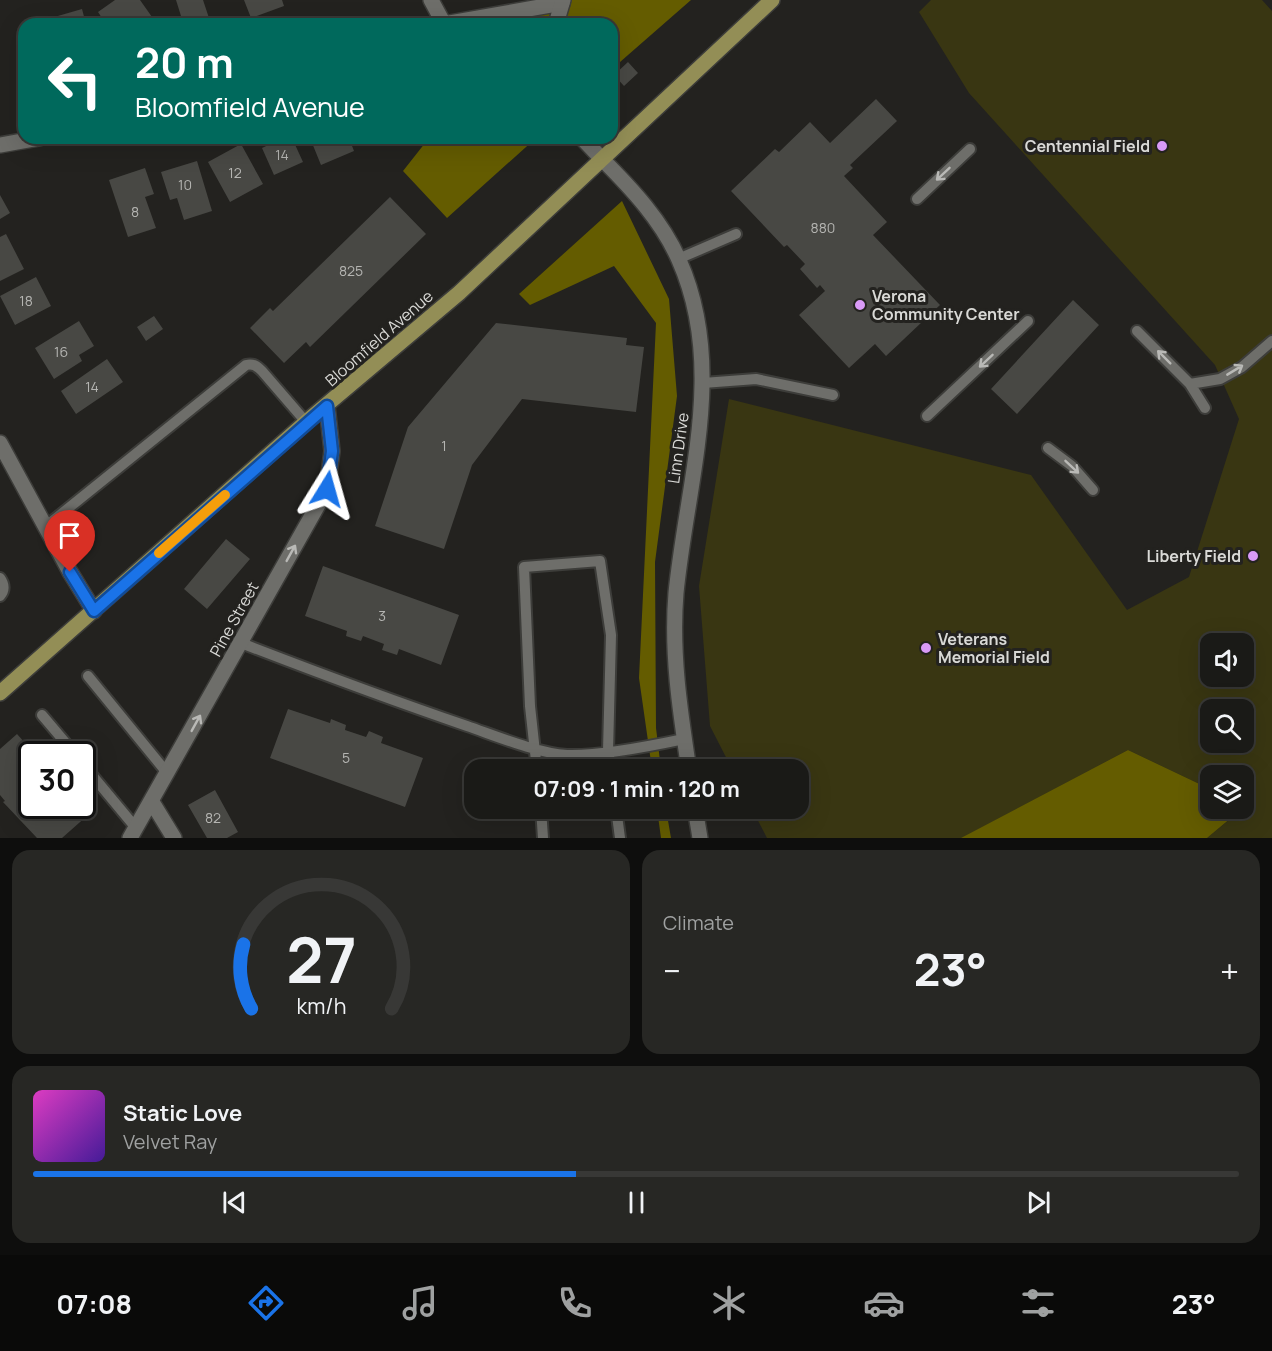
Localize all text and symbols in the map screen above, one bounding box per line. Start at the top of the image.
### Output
text: 20 m [135,33,234,91]
icon: left [36,42,114,120]
text: Bloomfield Avenue [135,88,365,125]
place label: Centennial Field [1025,135,1150,157]
marker: Centennial Field [1155,139,1169,153]
house number: 14 [275,145,289,164]
house number: 12 [228,163,242,182]
one-way arrow [936,167,951,181]
house number: 10 [178,175,192,194]
house number: 8 [131,202,139,221]
house number: 880 [811,218,835,237]
house number: 825 [339,261,363,280]
street label: Bloomfield Avenue [320,285,438,391]
place label: Verona Community Center [872,285,1020,325]
house number: 18 [19,291,33,310]
marker: Verona Community Center [853,298,867,312]
house number: 16 [54,342,68,361]
one-way arrow [1156,350,1171,365]
one-way arrow [978,354,993,368]
one-way arrow [1226,364,1243,376]
house number: 14 [85,377,99,396]
street label: Linn Drive [662,411,694,485]
house number: 1 [441,436,447,455]
position arrow [295,457,359,521]
one-way arrow [1065,460,1080,474]
pin [44,510,95,572]
icon: arrive [53,519,86,552]
one-way arrow [285,545,297,562]
place label: Liberty Field [1146,545,1241,567]
marker: Liberty Field [1246,549,1260,563]
street label: Pine Street [204,578,264,660]
house number: 3 [378,606,386,625]
place label: Veterans Memorial Field [938,628,1050,668]
map controls [1200,633,1254,819]
button: sound [1200,633,1254,687]
marker: Veterans Memorial Field [919,641,933,655]
button: search [1200,699,1254,753]
one-way arrow [190,715,202,732]
speed limit sign: 30 [18,741,96,819]
house number: 5 [342,748,350,767]
button: layers [1200,765,1254,819]
text: 07:09 · 1 min · 120 m [533,774,740,804]
house number: 82 [205,808,221,827]
text: Climate [663,909,734,936]
text: 27 [286,916,356,1002]
text: 23° [914,938,987,1000]
text: − [663,948,681,993]
text: + [1220,948,1239,993]
text: km/h [296,991,346,1020]
text: Static Love [123,1098,242,1128]
text: Velvet Ray [123,1128,217,1155]
icon: previous [218,1186,251,1219]
icon: pause [620,1186,653,1219]
icon: next [1022,1186,1055,1219]
icon: directions [245,1282,287,1324]
icon: music [399,1282,441,1324]
icon: phone [554,1282,596,1324]
icon: climate [708,1282,750,1324]
icon: car [863,1282,905,1324]
icon: filters [1017,1282,1059,1324]
text: 07:08 [56,1285,132,1322]
text: 23° [1172,1285,1216,1322]

